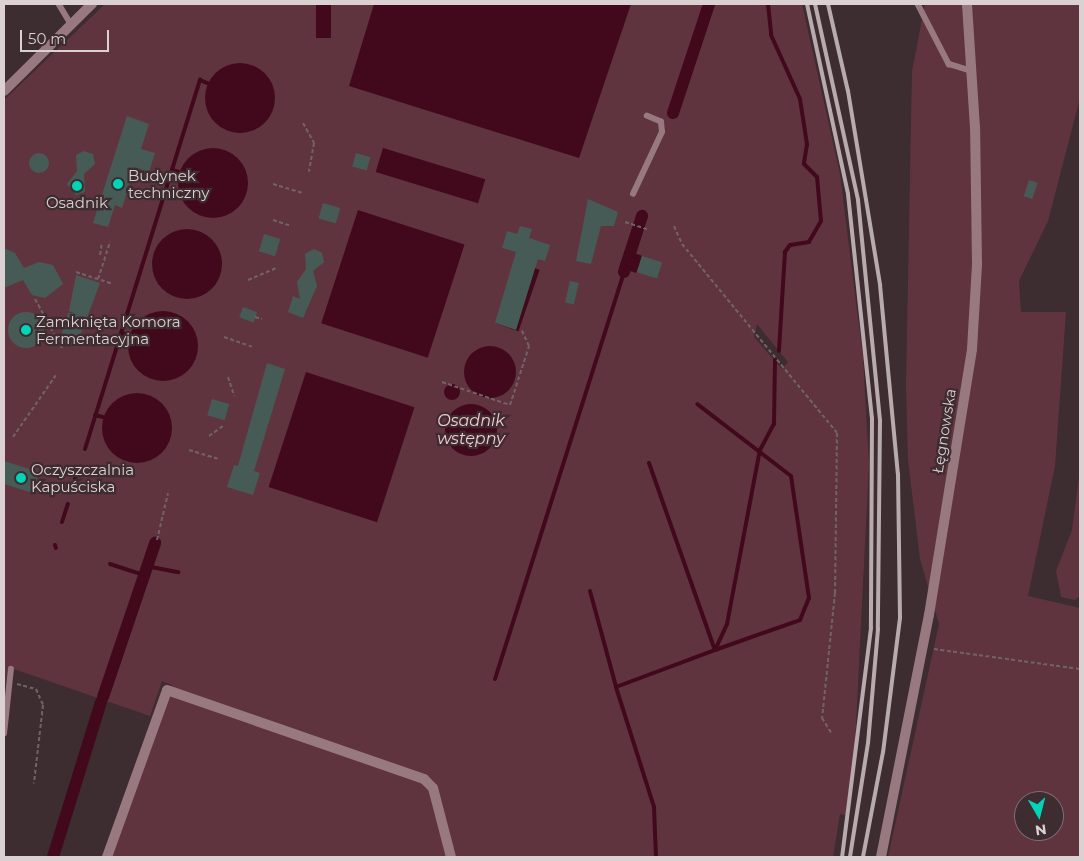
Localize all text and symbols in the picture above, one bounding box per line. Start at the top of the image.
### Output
scale bar [22,20,111,52]
text: 50 m [28,29,66,48]
place label: Budynek techniczny [128,166,209,201]
marker: Budynek techniczny [112,178,124,190]
marker: Osadnik [71,180,83,192]
place label: Osadnik [46,194,108,212]
place label: Zamknięta Komora Fermentacyjna [36,312,180,347]
marker: Zamknięta Komora Fermentacyjna [20,324,32,336]
street label: Łęgnowska [928,387,960,475]
water label: Osadnik wstępny [437,411,505,449]
place label: Oczyszczalnia Kapuściska [31,460,134,495]
marker: Oczyszczalnia Kapuściska [15,472,27,484]
north arrow [1014,791,1064,841]
text: N [1034,820,1048,840]

